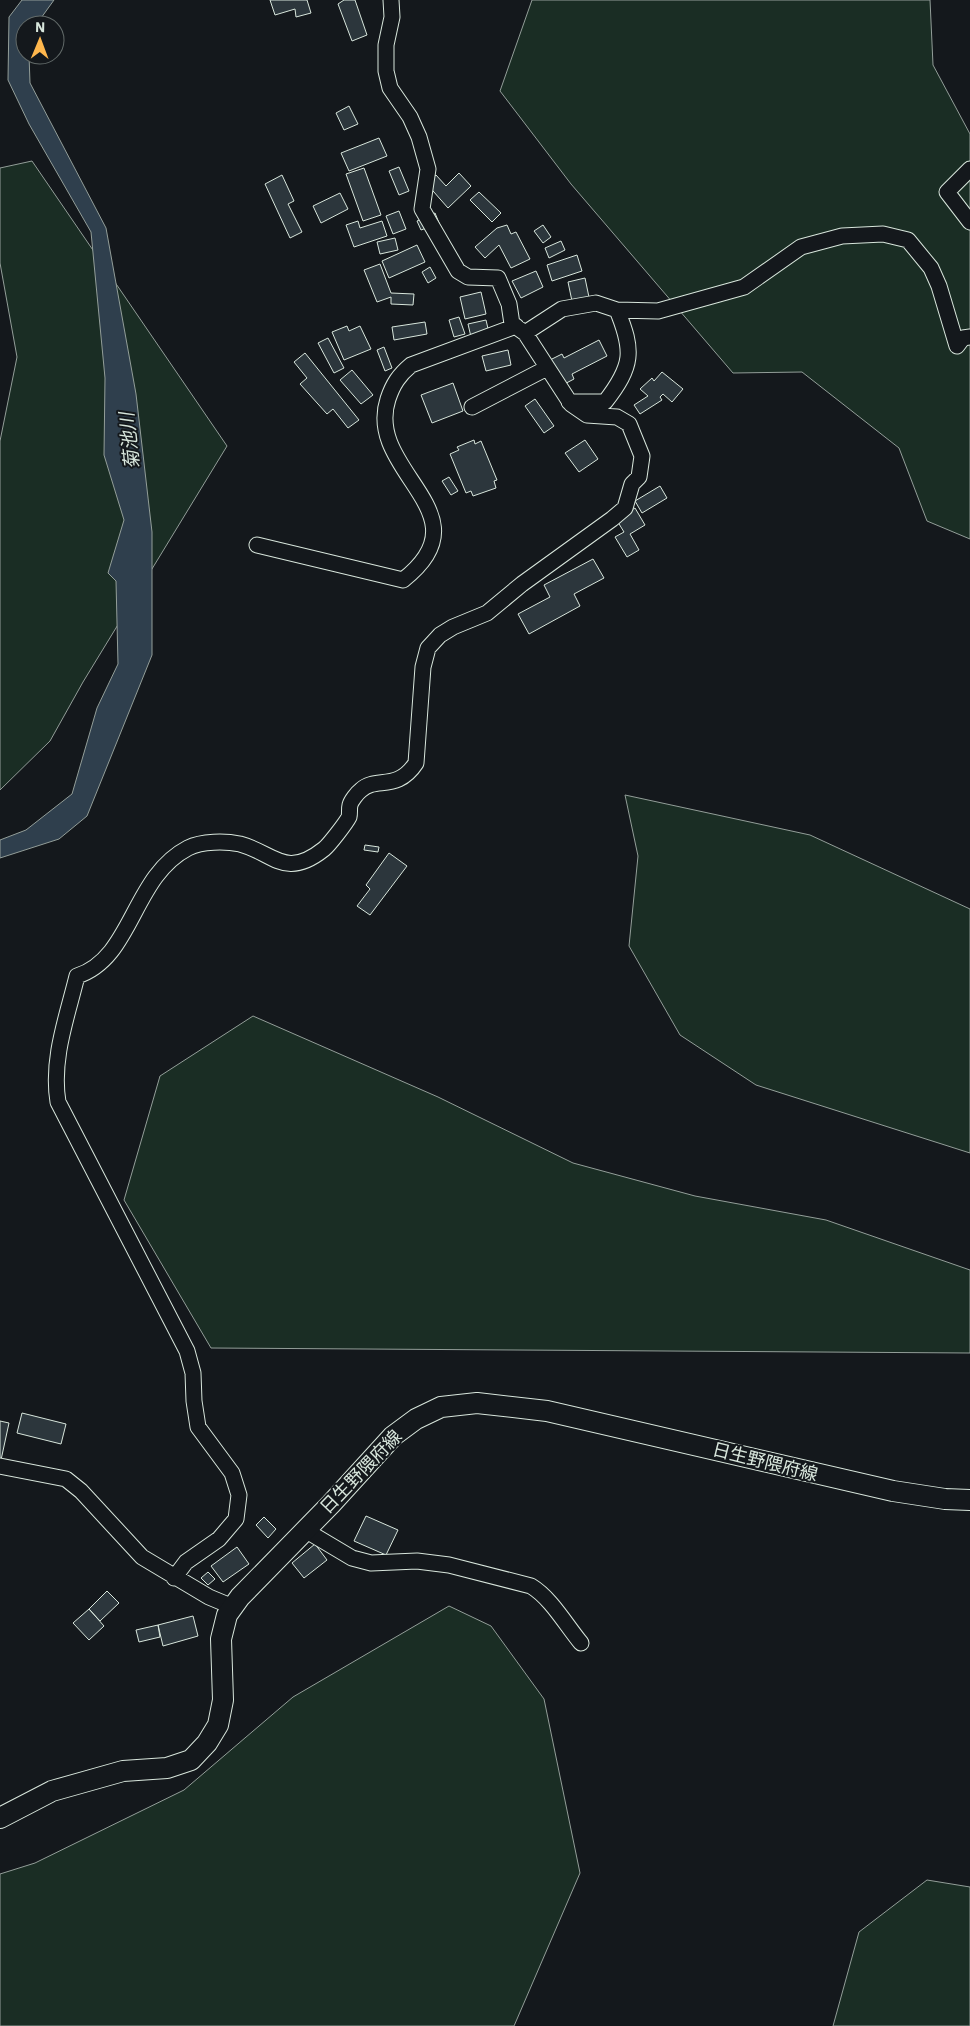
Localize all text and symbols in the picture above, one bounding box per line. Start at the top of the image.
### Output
north arrow [15,15,65,65]
text: N [35,18,45,36]
water label: 菊池川 [114,409,144,471]
street label: 日生野隈府線 [315,1425,406,1518]
street label: 日生野隈府線 [710,1437,820,1486]

